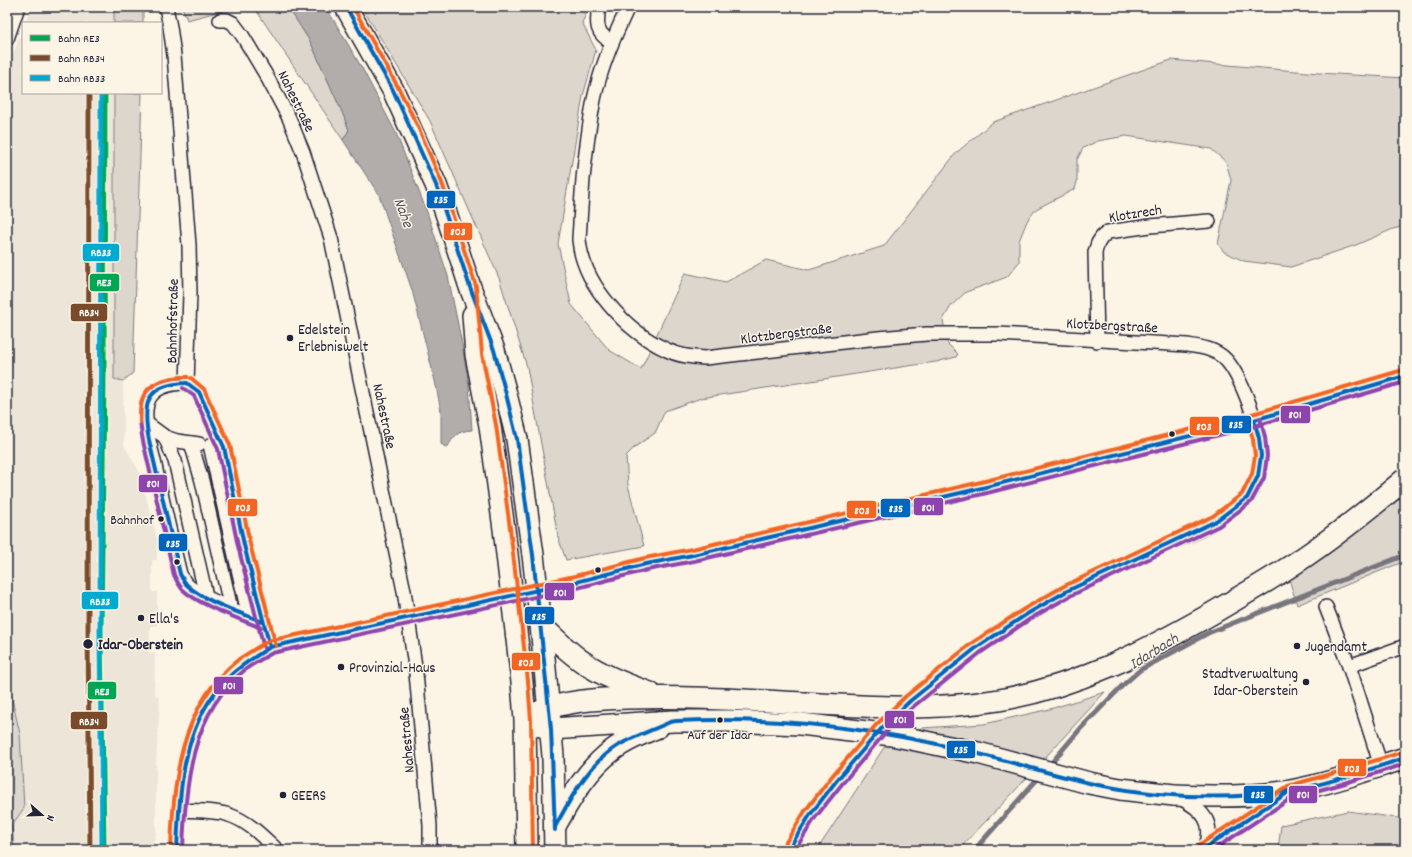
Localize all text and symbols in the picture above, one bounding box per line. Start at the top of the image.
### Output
legend [22,22,162,94]
text: Bahn RE3 [58,31,100,48]
text: Bahn RB34 [58,51,105,68]
street label: Nahestraße [271,67,320,137]
text: Bahn RB33 [58,71,105,88]
line badge: 835 [426,190,456,209]
text: 835 [434,193,448,209]
water label: Nahe [387,195,419,232]
street label: Klotzrech [1107,200,1164,230]
line badge: 803 [443,222,473,241]
text: 803 [450,225,466,241]
line badge: RB33 [82,243,120,262]
text: RB33 [91,246,111,262]
line badge: RE3 [89,273,120,292]
text: RE3 [96,276,112,292]
street label: Bahnhofstraße [162,278,186,364]
line badge: RB34 [70,303,108,322]
text: RB34 [79,306,99,322]
street label: Klotzbergstraße [1065,314,1159,340]
street label: Klotzbergstraße [739,318,834,351]
place label: Edelstein Erlebniswelt [298,320,369,359]
marker: Edelstein Erlebniswelt [285,333,295,343]
street label: Nahestraße [365,382,401,451]
line badge: 801 [1280,405,1311,424]
text: 801 [1289,408,1301,424]
line badge: 835 [1221,415,1252,434]
line badge: 803 [1189,416,1220,436]
text: 835 [1229,418,1243,434]
text: 803 [1196,420,1212,436]
unlabelled marker [1167,429,1177,439]
line badge: 801 [138,474,168,493]
text: 801 [147,477,159,493]
line badge: 801 [913,497,944,516]
line badge: 803 [227,498,258,517]
line badge: 835 [880,498,911,518]
line badge: 803 [846,500,877,519]
text: 803 [235,501,251,517]
text: 801 [922,501,934,517]
text: 835 [889,502,903,518]
text: 803 [854,504,870,520]
place label: Bahnhof [110,511,155,531]
marker: Bahnhof [156,514,166,524]
line badge: 835 [158,533,188,552]
text: 835 [166,537,180,553]
unlabelled marker [172,557,182,567]
unlabelled marker [593,565,603,575]
line badge: 801 [544,582,575,601]
text: 801 [554,586,566,602]
line badge: RB33 [81,591,119,610]
text: RB33 [90,595,110,611]
line badge: 835 [524,606,555,625]
place label: Ella's [149,609,179,631]
text: 835 [532,610,546,626]
marker: Ella's [136,613,146,623]
water label: Idarbach [1125,628,1184,676]
place label: Idar-Oberstein [98,635,183,657]
marker: Idar-Oberstein [81,637,95,651]
place label: Jugendamt [1305,637,1367,659]
marker: Jugendamt [1292,641,1302,651]
line badge: 803 [511,652,541,671]
text: 803 [518,656,534,672]
place label: Provinzial-Haus [349,658,436,680]
marker: Provinzial-Haus [336,662,346,672]
place label: Stadtverwaltung Idar-Oberstein [1202,664,1298,703]
line badge: 801 [213,676,244,695]
marker: Stadtverwaltung Idar-Oberstein [1301,677,1311,687]
text: 801 [223,679,235,695]
line badge: RE3 [87,681,117,700]
text: RE3 [94,685,110,701]
street label: Nahestraße [394,706,422,774]
line badge: 801 [884,710,915,729]
line badge: RB34 [70,711,108,730]
text: 801 [894,713,906,729]
text: RB34 [79,715,99,731]
marker: Auf der Idar [715,715,725,725]
place label: Auf der Idar [687,726,754,746]
line badge: 835 [946,740,976,759]
text: 835 [954,743,968,759]
line badge: 803 [1337,758,1367,777]
text: 803 [1344,762,1360,778]
line badge: 835 [1243,785,1274,804]
line badge: 801 [1288,785,1318,804]
place label: GEERS [291,786,326,808]
text: 835 [1251,788,1265,804]
text: 801 [1297,788,1309,804]
marker: GEERS [278,790,288,800]
north arrow [22,795,62,835]
text: N [41,812,58,824]

